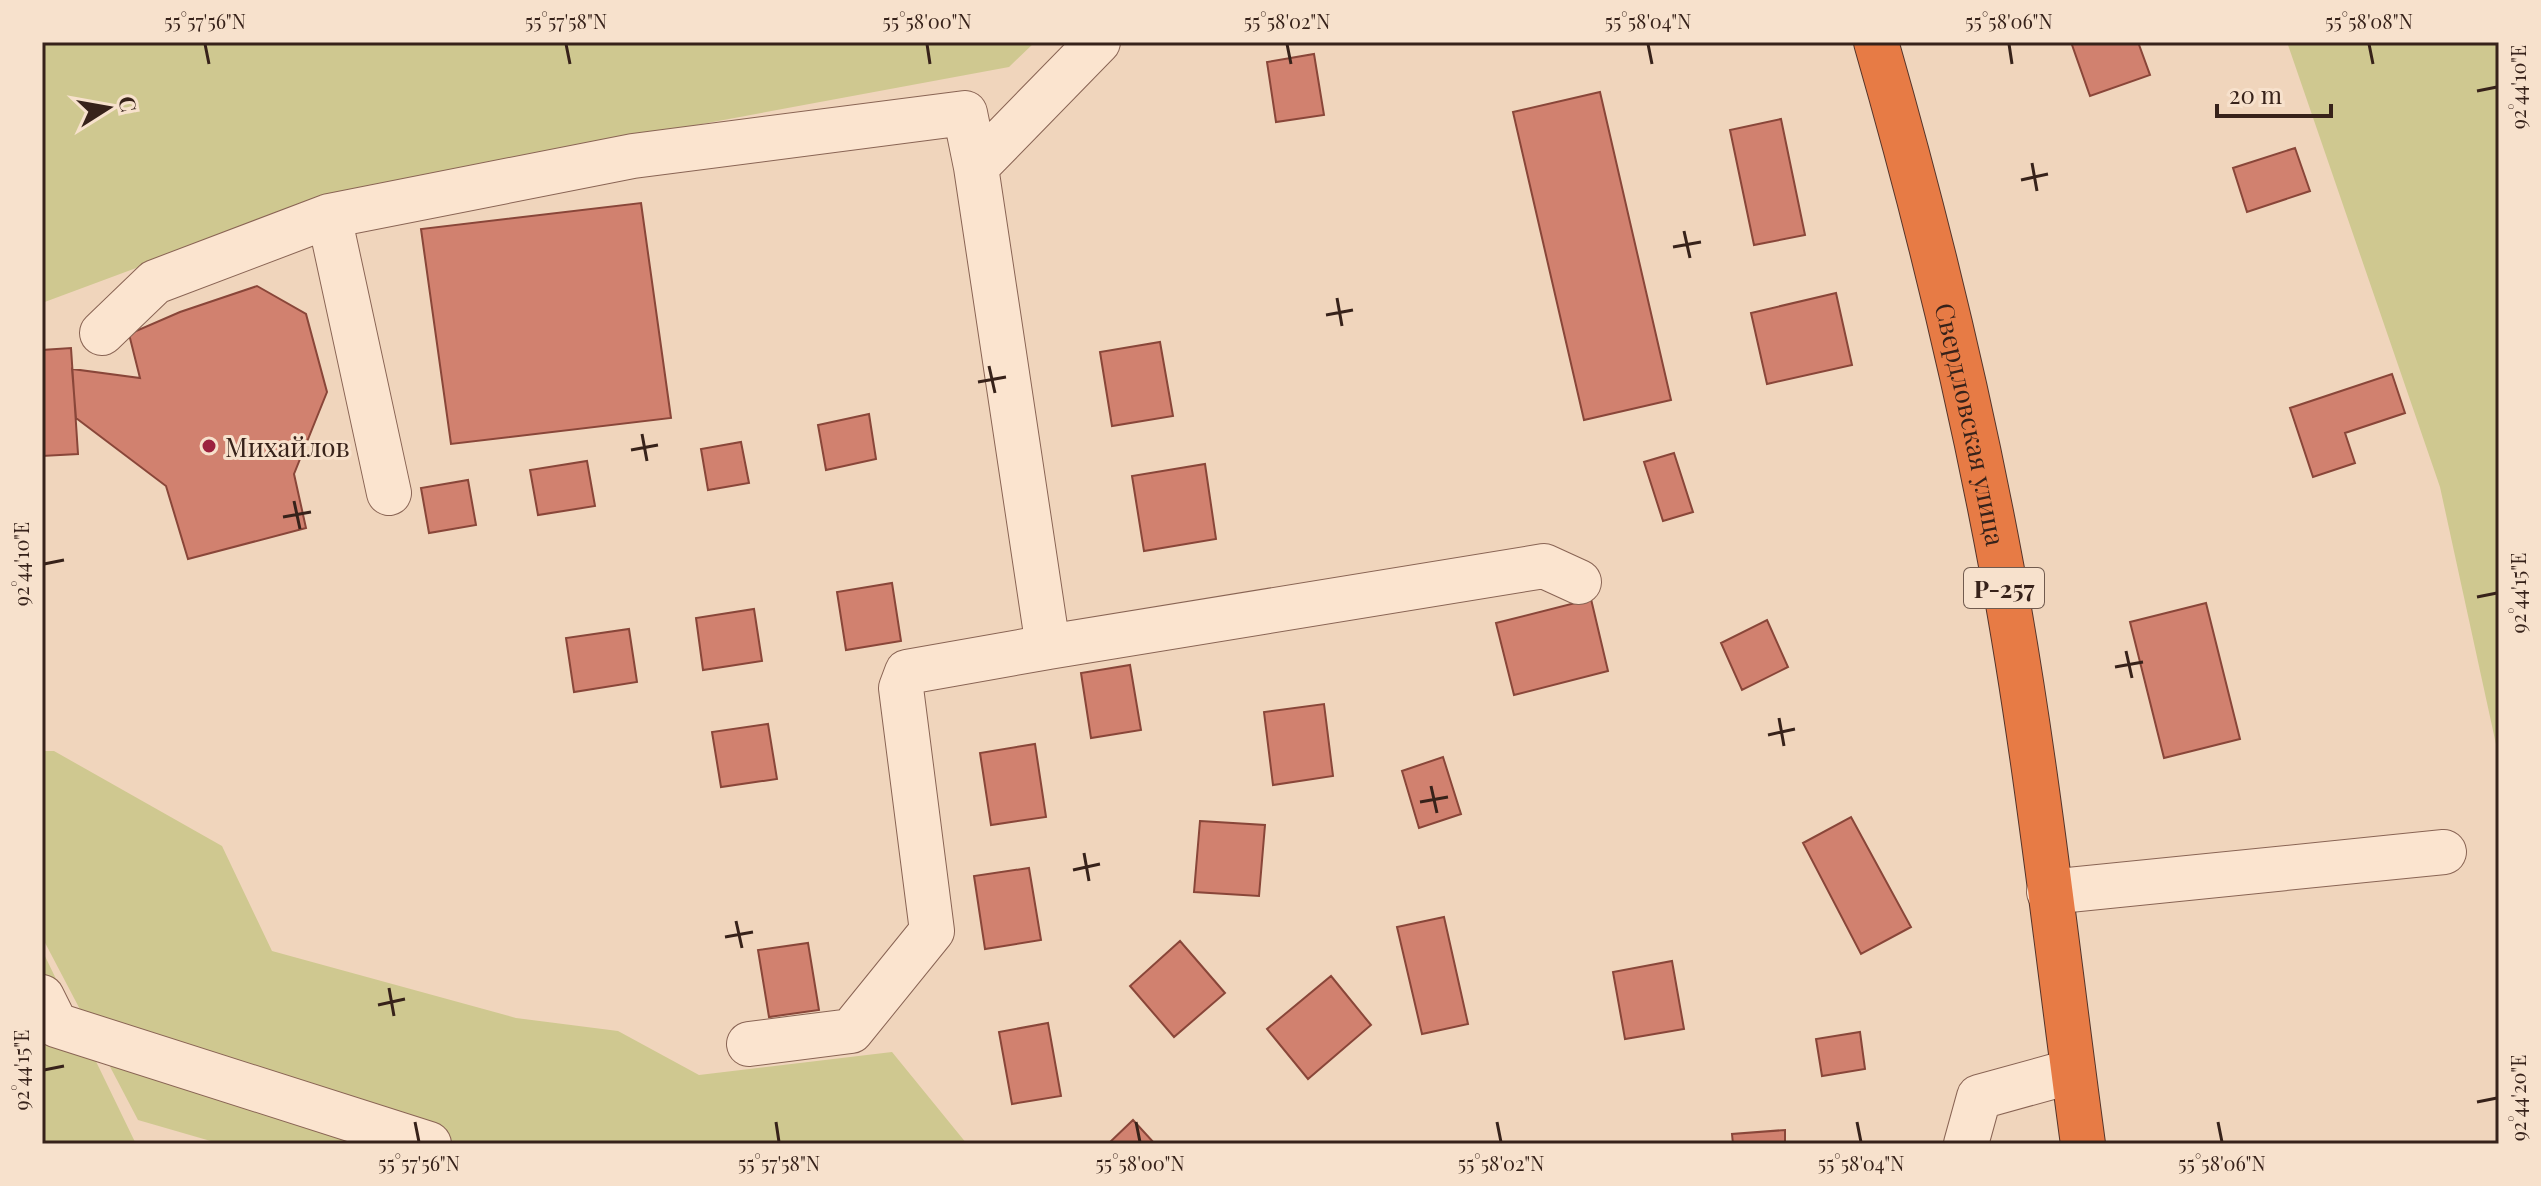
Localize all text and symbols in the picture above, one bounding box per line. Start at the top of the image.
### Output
text: 55°57'56"N [164,7,246,34]
text: 55°57'58"N [525,7,607,34]
text: 55°58'00"N [882,7,972,34]
text: 55°58'02"N [1244,7,1330,34]
text: 55°58'04"N [1605,7,1691,34]
text: 55°58'06"N [1965,7,2053,34]
text: 55°58'08"N [2325,7,2413,34]
text: 92°44'10"E [2504,45,2531,129]
north arrow [68,68,148,148]
scale bar [2217,68,2331,118]
text: 20 m [2229,78,2282,110]
text: С [112,94,145,114]
street label: Свердловская улица [1928,299,2015,549]
place label: Михайлов [225,429,350,464]
marker: Михайлов [200,437,218,455]
text: 92°44'10"E [7,522,34,606]
text: 92°44'15"E [2504,553,2531,633]
road number: Р-257 [1964,568,2044,608]
text: 92°44'15"E [7,1030,34,1110]
text: 92°44'20"E [2504,1055,2531,1141]
text: 55°57'56"N [378,1149,460,1176]
text: 55°57'58"N [738,1149,820,1176]
text: 55°58'00"N [1095,1149,1185,1176]
text: 55°58'02"N [1458,1149,1544,1176]
text: 55°58'04"N [1818,1149,1904,1176]
text: 55°58'06"N [2178,1149,2266,1176]

